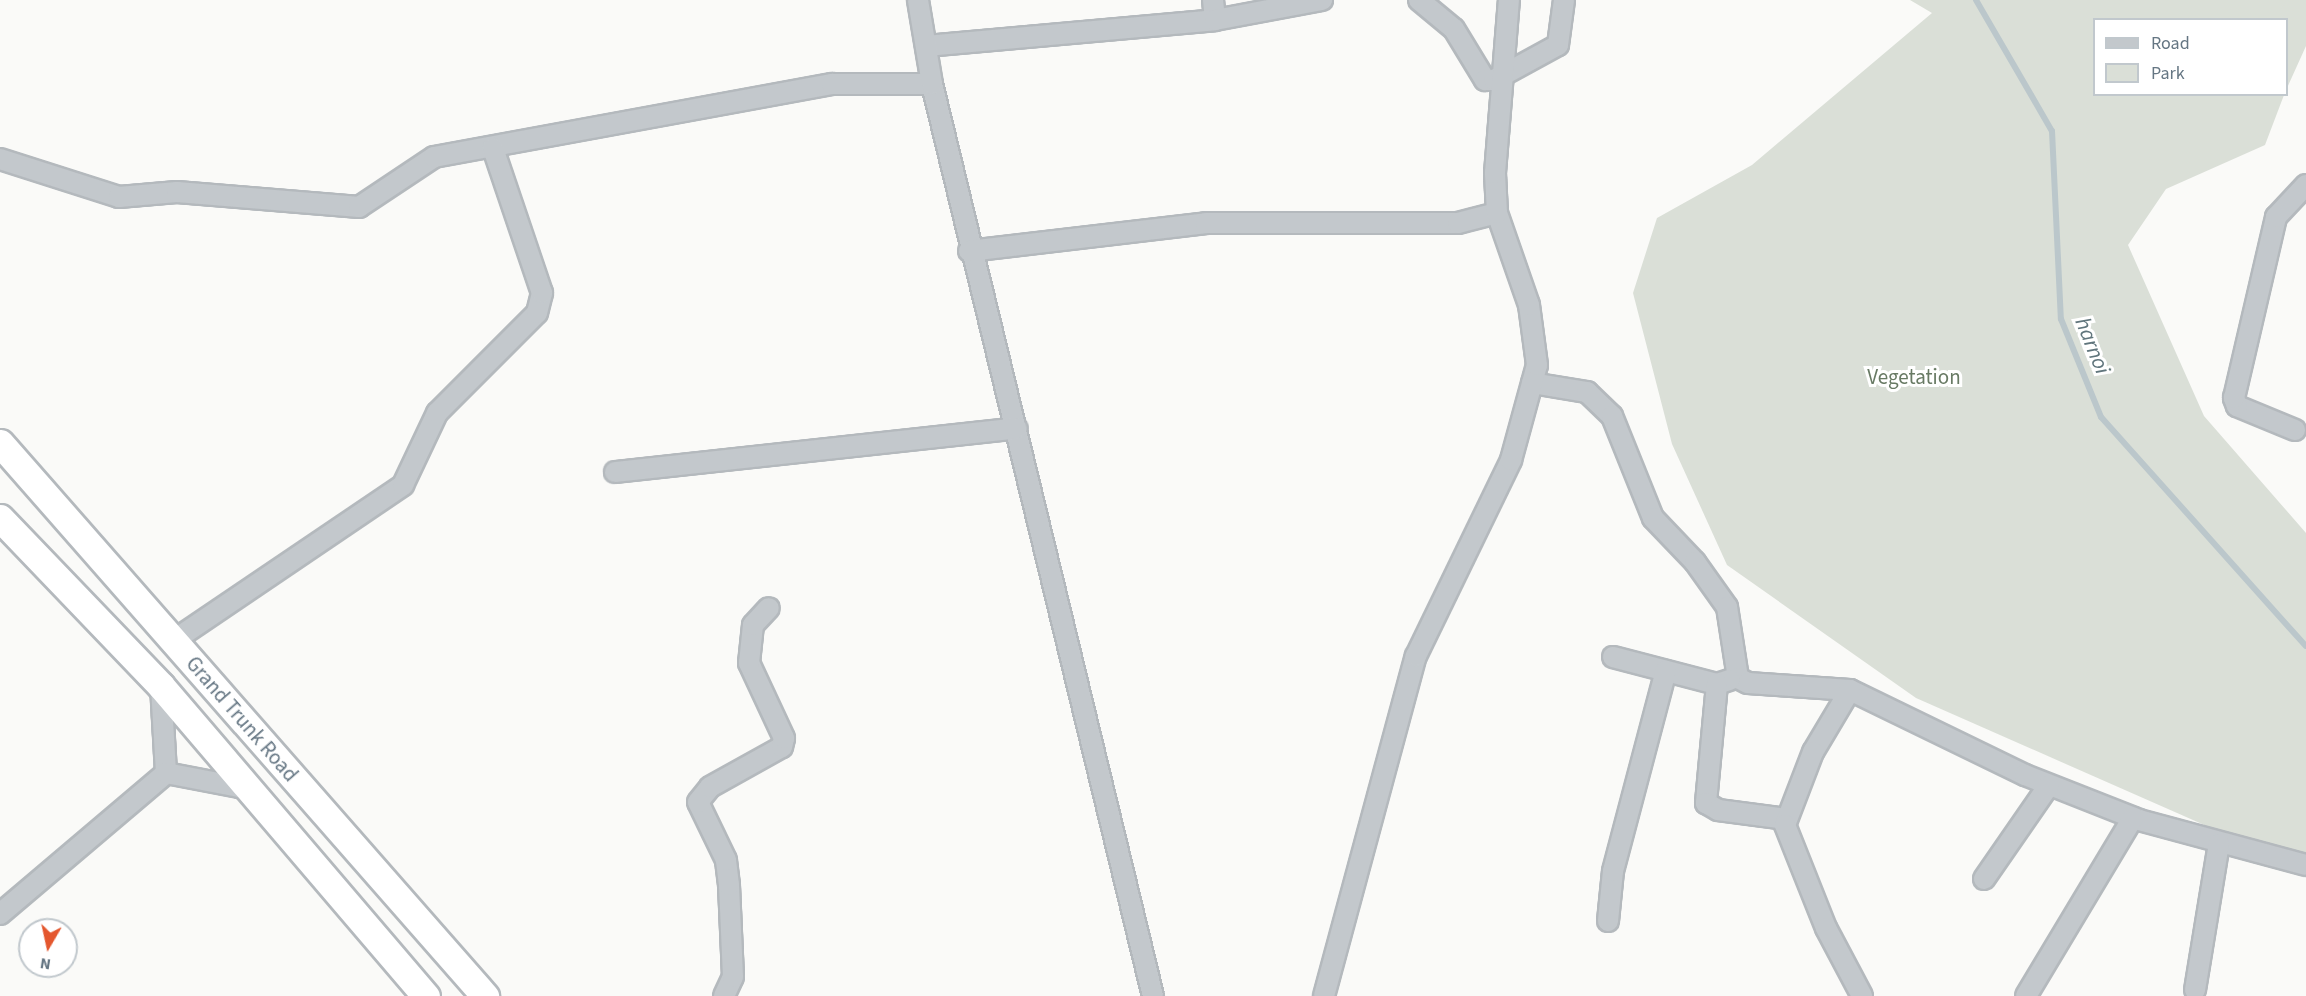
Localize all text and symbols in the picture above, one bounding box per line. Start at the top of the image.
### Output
legend [2093,18,2288,96]
text: Road [2151,31,2190,56]
text: Park [2151,61,2185,86]
water label: harnoi [2069,314,2115,378]
park label: Vegetation [1867,364,1961,390]
street label: Grand Trunk Road [181,651,303,787]
north arrow [18,918,78,978]
text: N [39,952,52,976]

